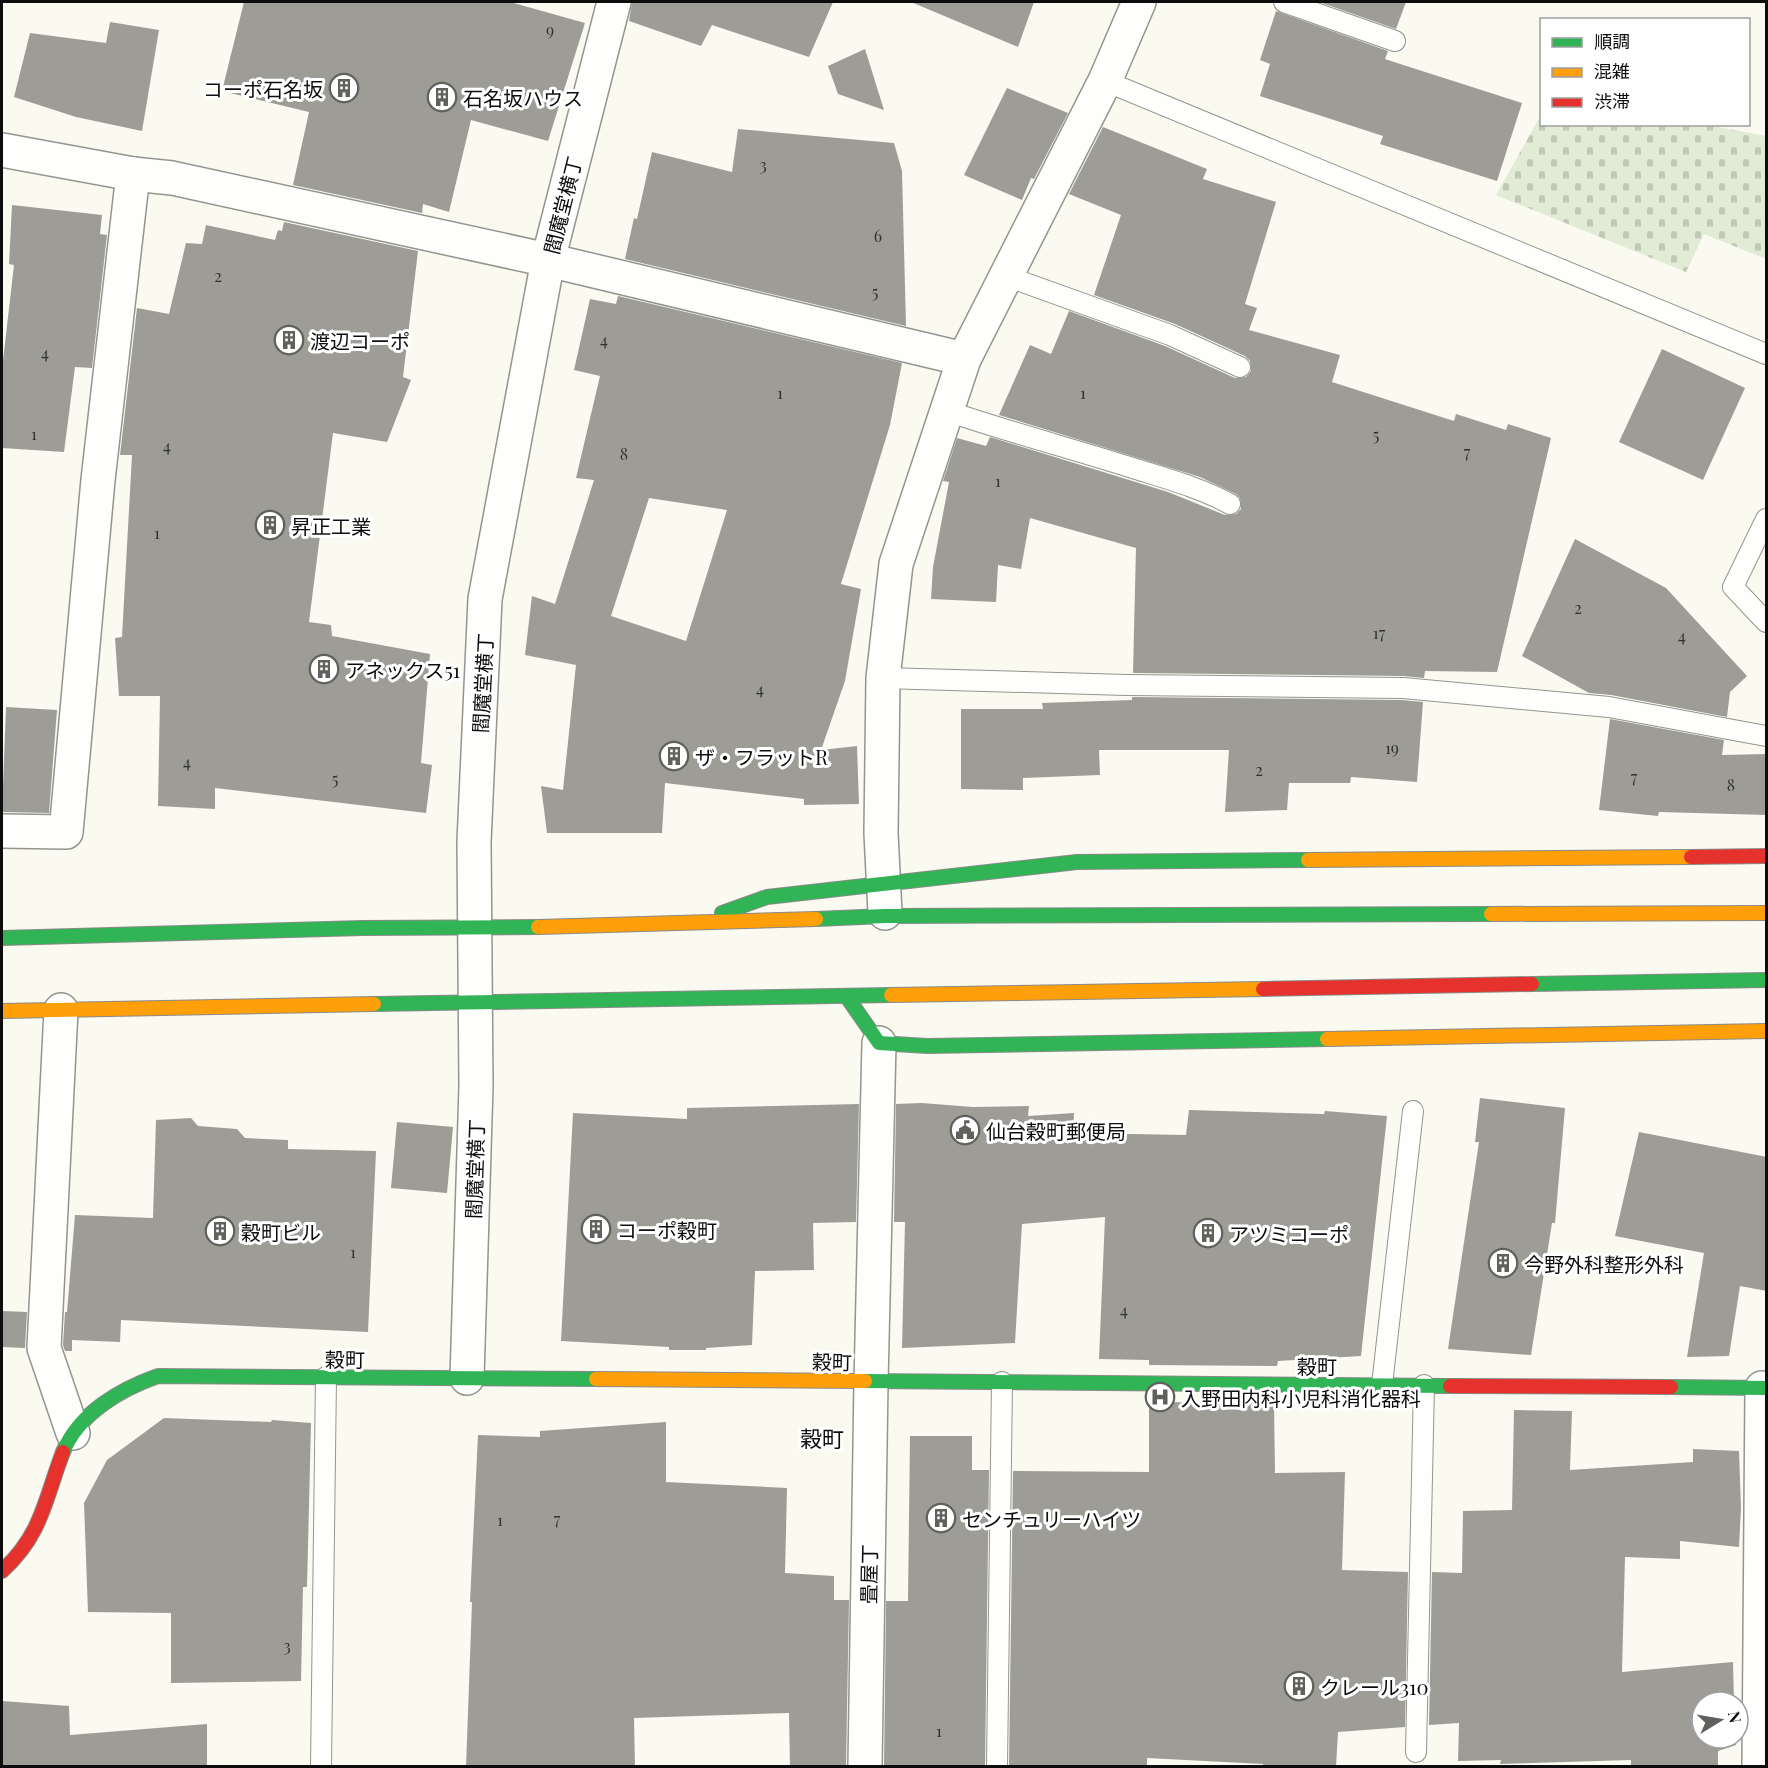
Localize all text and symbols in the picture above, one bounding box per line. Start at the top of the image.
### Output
legend [1540,18,1750,126]
house number: 9 [546,19,554,40]
text: 順調 [1594,29,1630,53]
text: 混雑 [1594,59,1630,83]
building icon: コーポ石名坂 [328,72,360,104]
place label: コーポ石名坂 [203,75,323,102]
building icon: 石名坂ハウス [426,81,458,113]
place label: 石名坂ハウス [463,84,583,111]
text: 渋滞 [1594,89,1630,113]
street label: 閻魔堂横丁 [537,153,587,257]
house number: 3 [759,154,767,175]
house number: 6 [874,225,882,246]
house number: 2 [214,265,222,286]
house number: 5 [872,281,878,302]
building icon: 渡辺コーポ [273,324,305,356]
place label: 渡辺コーポ [310,327,410,354]
house number: 4 [600,329,608,350]
house number: 4 [41,342,49,363]
house number: 1 [777,382,783,403]
house number: 1 [1080,382,1086,403]
house number: 1 [31,423,37,444]
house number: 5 [1373,424,1379,445]
house number: 4 [163,435,171,456]
house number: 7 [1464,441,1471,462]
house number: 8 [620,443,628,464]
house number: 1 [995,470,1001,491]
building icon: 昇正工業 [254,509,286,541]
place label: 昇正工業 [291,512,371,539]
house number: 1 [154,522,160,543]
house number: 2 [1574,597,1582,618]
house number: 17 [1373,622,1386,643]
house number: 4 [1678,625,1686,646]
street label: 閻魔堂横丁 [466,632,498,734]
building icon: アネックス51 [308,653,340,685]
place label: アネックス51 [345,656,460,683]
house number: 4 [756,678,764,699]
house number: 19 [1385,737,1399,758]
building icon: ザ・フラットR [658,740,690,772]
place label: ザ・フラットR [695,743,829,770]
house number: 4 [183,751,191,772]
house number: 2 [1255,759,1263,780]
house number: 7 [1631,766,1638,787]
house number: 5 [332,768,338,789]
house number: 8 [1727,774,1735,795]
public building icon: 仙台穀町郵便局 [949,1114,981,1146]
place label: 仙台穀町郵便局 [986,1117,1126,1144]
street label: 閻魔堂横丁 [459,1119,489,1219]
building icon: コーポ穀町 [580,1213,612,1245]
building icon: 穀町ビル [204,1215,236,1247]
place label: コーポ穀町 [617,1216,717,1243]
building icon: アツミコーポ [1192,1217,1224,1249]
place label: 穀町ビル [241,1218,321,1245]
place label: アツミコーポ [1229,1220,1349,1247]
house number: 1 [350,1241,356,1262]
building icon: 今野外科整形外科 [1487,1247,1519,1279]
place label: 今野外科整形外科 [1524,1250,1684,1277]
house number: 4 [1120,1299,1128,1320]
street label: 穀町 [325,1345,365,1372]
street label: 穀町 [812,1347,852,1375]
street label: 穀町 [1297,1352,1337,1379]
hospital icon: 入野田内科小児科消化器科 [1144,1381,1176,1413]
place label: 入野田内科小児科消化器科 [1181,1384,1421,1411]
district label: 穀町 [800,1423,844,1453]
building icon: センチュリーハイツ [925,1502,957,1534]
place label: センチュリーハイツ [962,1505,1141,1532]
house number: 7 [554,1508,561,1529]
house number: 1 [497,1509,503,1530]
street label: 畳屋丁 [854,1544,882,1604]
house number: 3 [283,1635,291,1656]
building icon: クレール310 [1283,1670,1315,1702]
place label: クレール310 [1320,1673,1428,1700]
north arrow [1690,1690,1750,1750]
text: N [1724,1709,1747,1725]
house number: 1 [936,1720,942,1741]

